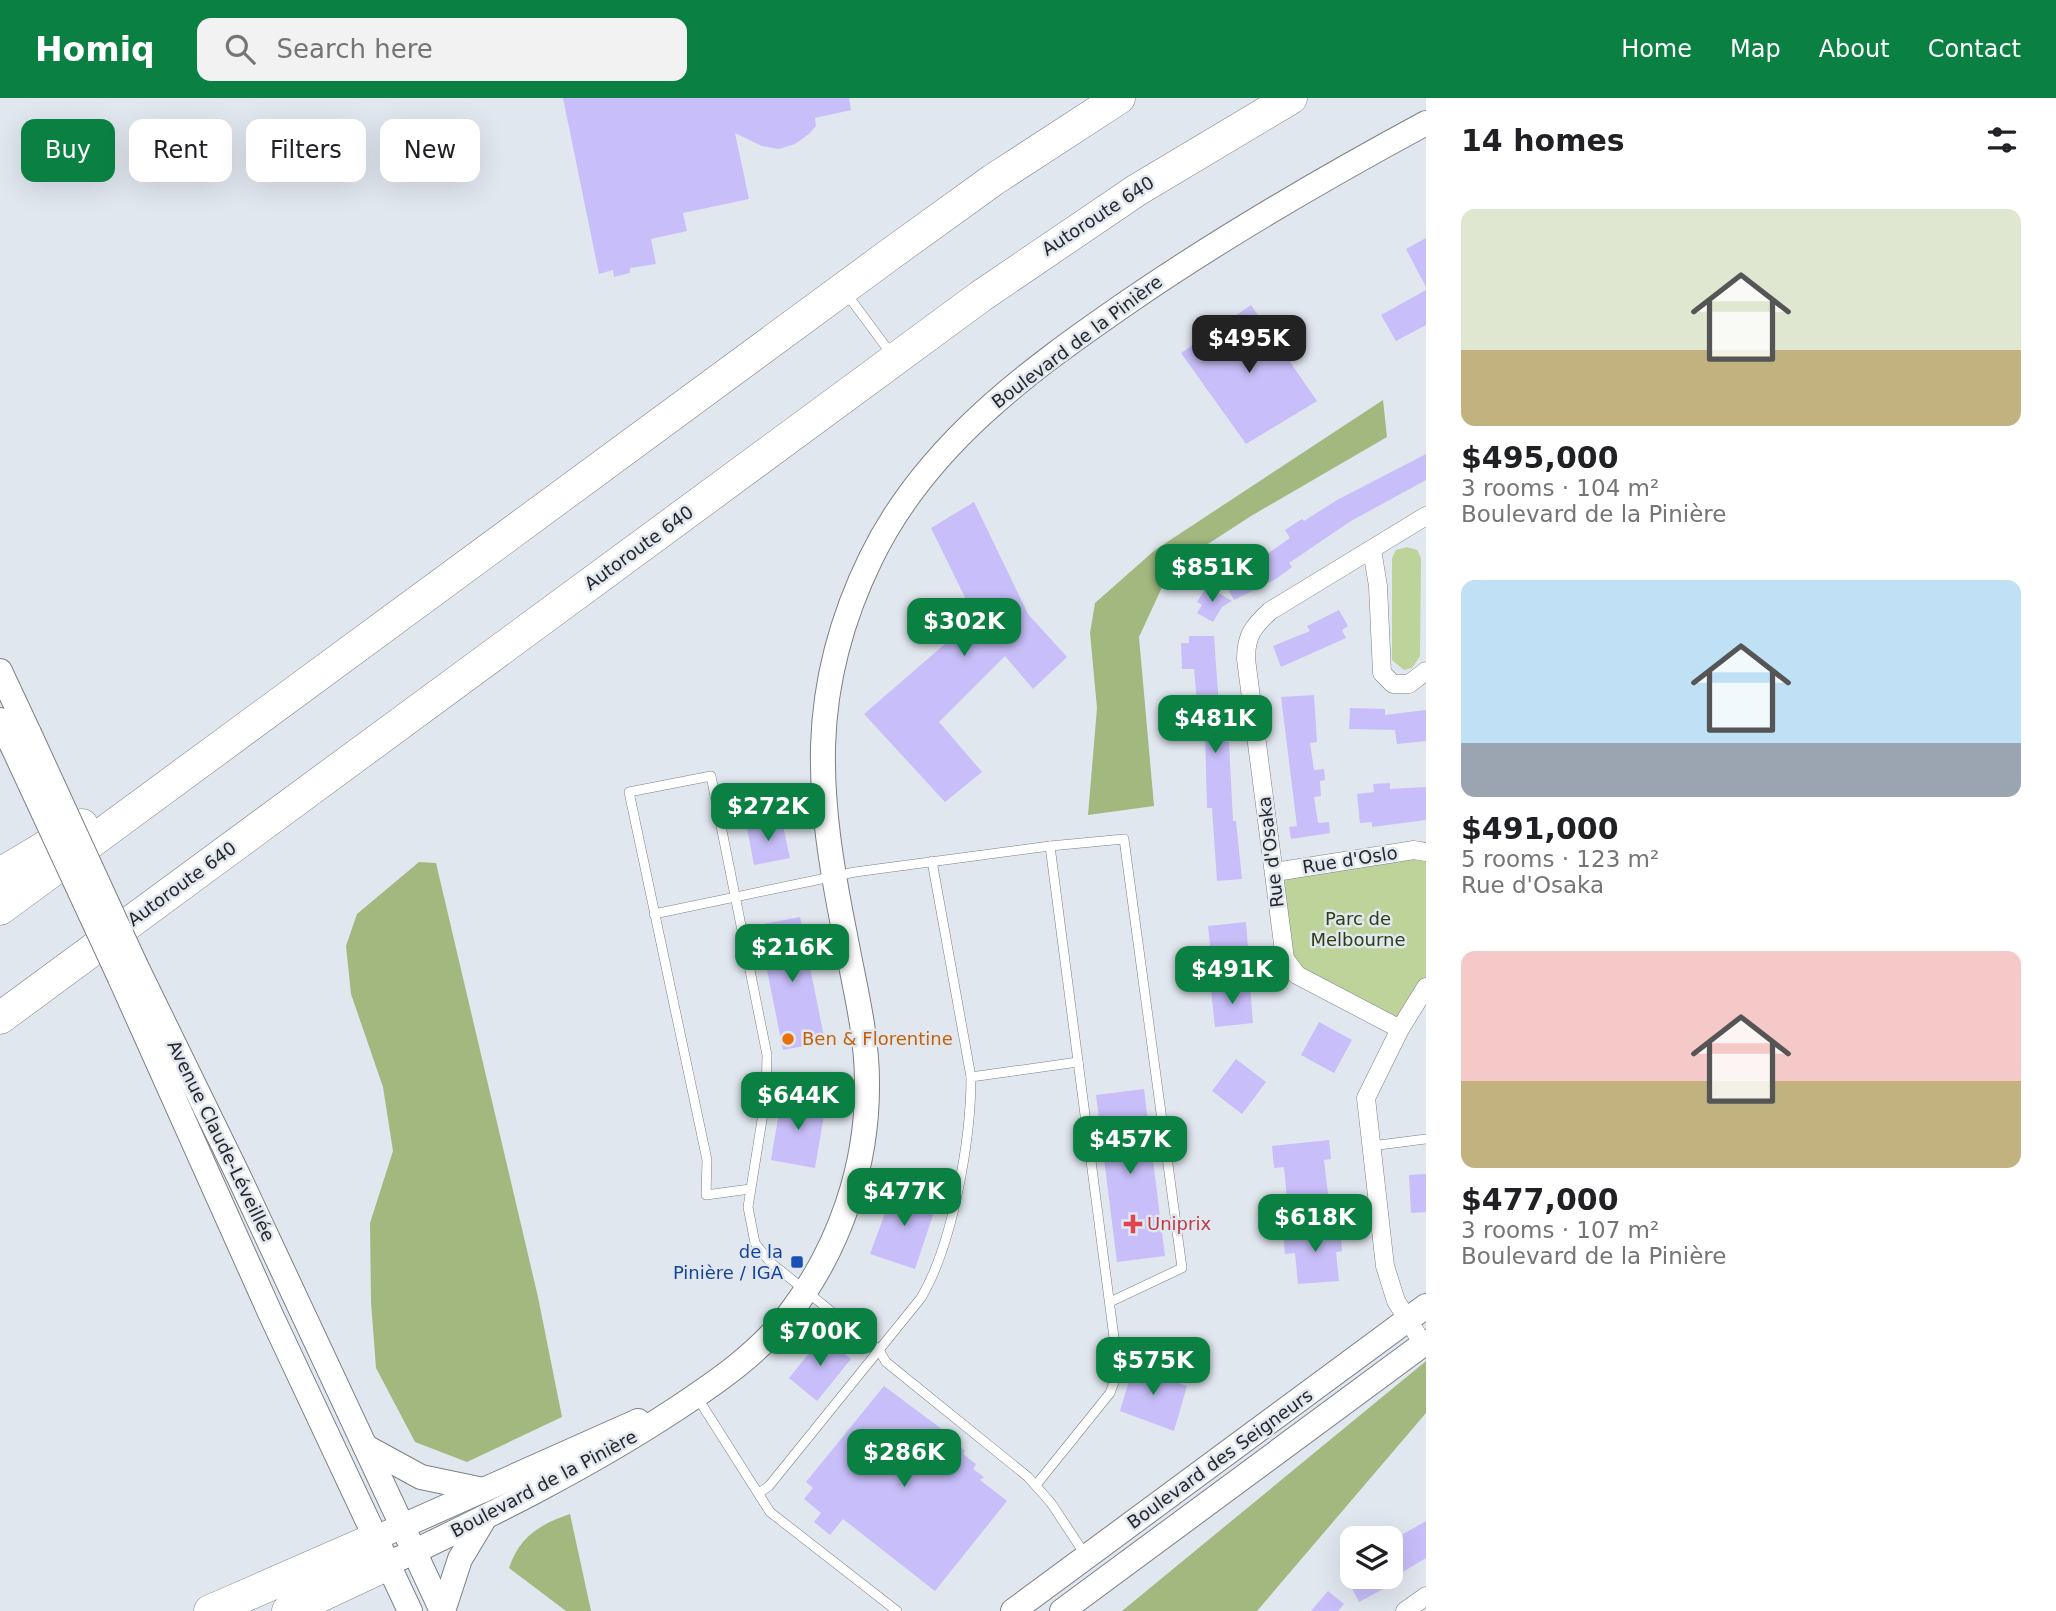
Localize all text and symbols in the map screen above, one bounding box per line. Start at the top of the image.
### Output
search box [197,18,687,81]
text: Homiq [35,30,155,69]
icon: search [221,30,259,68]
text: Search here [277,34,433,64]
text: Home [1621,35,1692,63]
text: Map [1730,35,1781,63]
text: About [1819,35,1890,63]
text: Contact [1928,35,2021,63]
chip: Buy [21,119,115,182]
chip: Rent [129,119,232,182]
chip: Filters [246,119,366,182]
chip: New [380,119,480,182]
icon: filters [1983,121,2021,159]
text: 14 homes [1461,123,1625,158]
street label: Autoroute 640 [1038,172,1158,260]
icon: home [1678,254,1804,380]
street label: Boulevard de la Pinière [987,271,1166,413]
pin: $495K [1200,316,1298,375]
text: $495K [1208,325,1290,351]
text: $495,000 [1461,440,1619,475]
text: 3 rooms · 104 m² [1461,475,1659,501]
street label: Autoroute 640 [580,501,697,594]
text: Boulevard de la Pinière [1461,501,1726,527]
pin: $851K [1163,545,1261,604]
text: $851K [1171,554,1253,580]
pin: $302K [915,598,1013,658]
text: $302K [923,608,1005,634]
icon: home [1678,625,1804,751]
pin: $481K [1166,696,1264,755]
text: $481K [1174,705,1256,731]
pin: $272K [719,784,817,843]
text: $272K [727,793,809,819]
street label: Rue d'Osaka [1253,795,1288,909]
text: $491,000 [1461,811,1619,846]
street label: Autoroute 640 [123,837,240,930]
street label: Rue d'Oslo [1301,842,1399,877]
text: 5 rooms · 123 m² [1461,846,1659,872]
text: Rue d'Osaka [1461,872,1604,898]
park label: Parc de Melbourne [1310,908,1406,950]
pin: $216K [743,924,841,984]
text: $216K [751,934,833,960]
pin: $491K [1183,946,1281,1006]
text: $491K [1191,956,1273,982]
icon: home [1678,996,1804,1122]
place label: Ben & Florentine [802,1028,953,1049]
marker: Ben & Florentine [780,1031,796,1047]
street label: Avenue Claude-Léveillée [164,1037,279,1245]
pin: $644K [749,1072,847,1132]
text: $644K [757,1082,839,1108]
pin: $457K [1081,1116,1179,1176]
text: $457K [1089,1126,1171,1152]
pin: $477K [855,1168,953,1228]
text: $477K [863,1178,945,1204]
text: $477,000 [1461,1182,1619,1217]
pin: $618K [1266,1194,1364,1254]
text: $618K [1274,1204,1356,1230]
place label: Uniprix [1147,1213,1211,1234]
marker: Uniprix [1125,1216,1141,1232]
text: 3 rooms · 107 m² [1461,1217,1659,1243]
place label: de la Pinière / IGA [673,1241,784,1283]
text: Boulevard de la Pinière [1461,1243,1726,1269]
marker: de la Pinière / IGA [789,1254,805,1270]
pin: $700K [771,1308,869,1368]
text: $700K [779,1318,861,1344]
pin: $575K [1104,1338,1202,1397]
text: $575K [1112,1347,1194,1373]
street label: Boulevard des Seigneurs [1123,1384,1316,1533]
street label: Boulevard de la Pinière [447,1426,640,1542]
pin: $286K [855,1430,953,1489]
text: $286K [863,1439,945,1465]
map controls [1340,1526,1403,1589]
button: layers [1340,1526,1403,1589]

